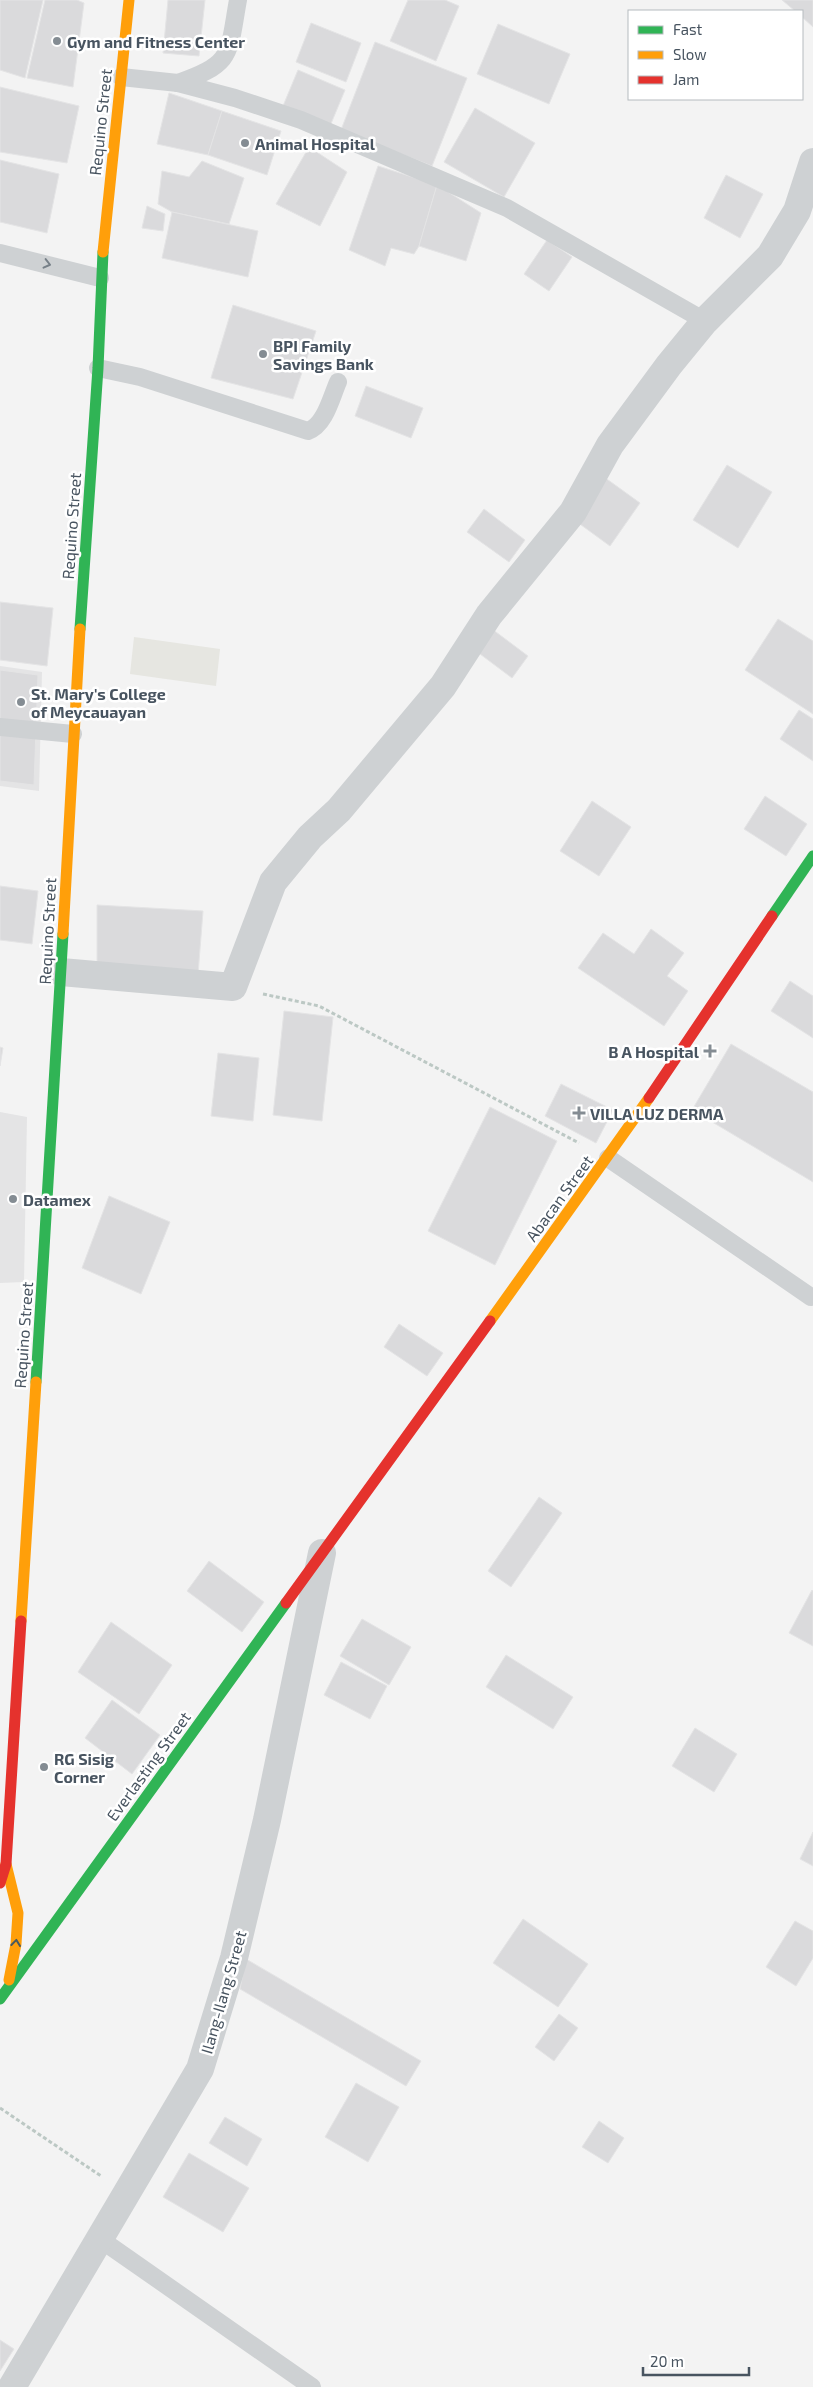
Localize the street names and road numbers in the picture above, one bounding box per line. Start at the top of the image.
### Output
street label: Requino Street [85,68,115,176]
street label: Requino Street [58,472,84,580]
street label: Requino Street [35,877,59,985]
street label: Abacan Street [521,1151,597,1245]
street label: Requino Street [10,1281,36,1389]
street label: Everlasting Street [102,1708,194,1824]
street label: Ilang-Ilang Street [196,1928,250,2056]

